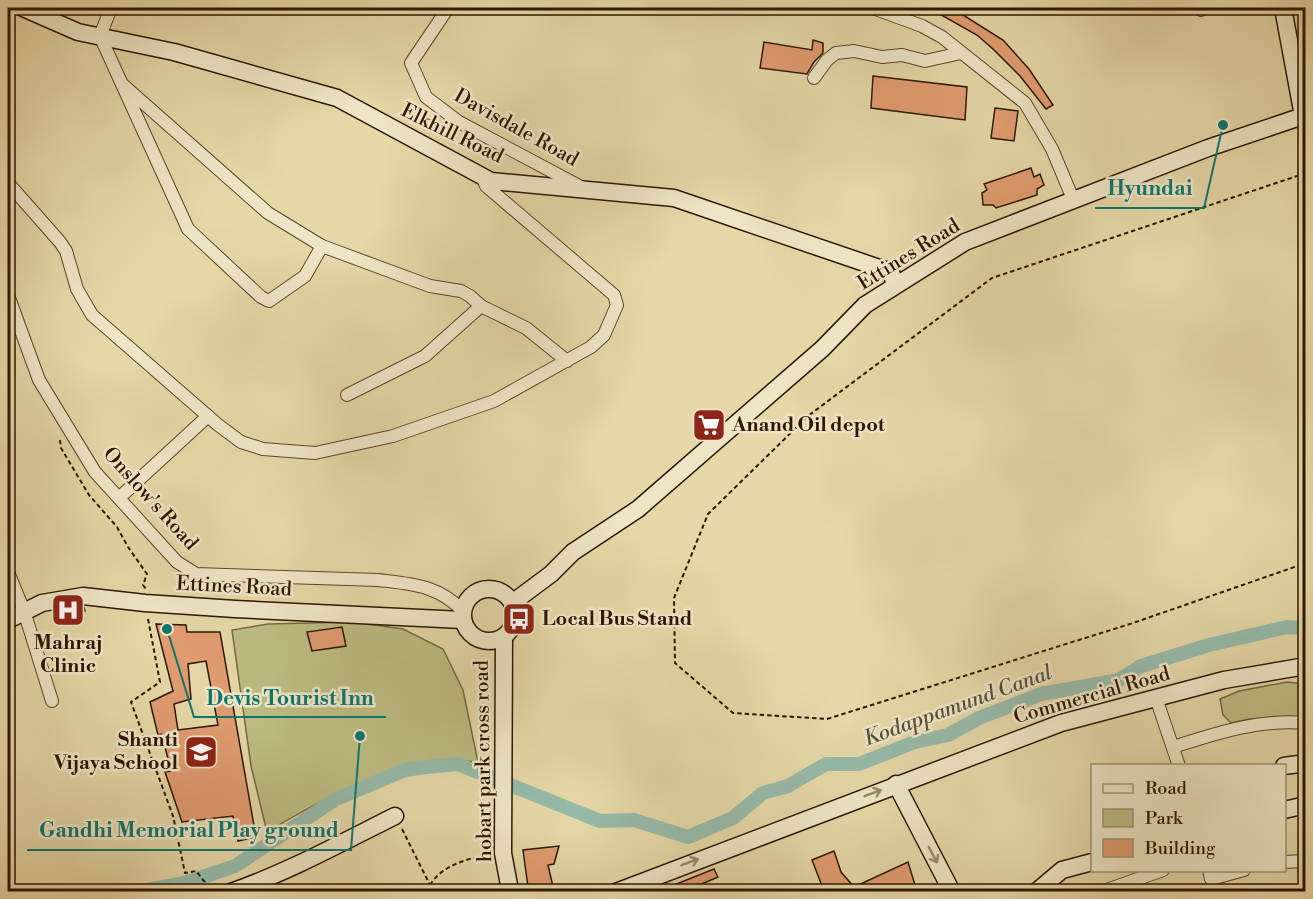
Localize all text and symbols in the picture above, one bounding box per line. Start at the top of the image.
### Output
street label: Davisdale Road [449,83,583,173]
street label: Elkhill Road [397,98,508,170]
callout: Hyundai [1095,169,1204,208]
text: Hyundai [1108,176,1193,202]
street label: Ettines Road [853,213,965,296]
supermarket icon: Anand Oil depot [691,407,727,443]
place label: Anand Oil depot [731,413,886,438]
street label: Onslow's Road [97,442,203,556]
street label: Ettines Road [175,571,293,603]
hospital icon: Mahraj Clinic [50,592,86,628]
bus stop icon: Local Bus Stand [501,601,537,637]
place label: Local Bus Stand [542,607,693,632]
place label: Mahraj Clinic [34,631,102,679]
street label: hobart park cross road [470,659,498,862]
water label: Kodappamund Canal [860,660,1056,752]
street label: Commercial Road [1011,662,1174,730]
callout: Devis Tourist Inn [194,678,386,717]
text: Devis Tourist Inn [206,686,374,712]
place label: Shanti Vijaya School [53,728,179,776]
school or university icon: Shanti Vijaya School [183,734,219,770]
legend [1091,764,1286,872]
text: Road [1145,777,1188,800]
one-way arrow [863,787,881,798]
text: Park [1145,807,1184,830]
callout: Gandhi Memorial Play ground [27,811,351,850]
text: Gandhi Memorial Play ground [39,818,339,844]
text: Building [1144,837,1216,860]
one-way arrow [927,846,939,863]
one-way arrow [680,856,699,867]

